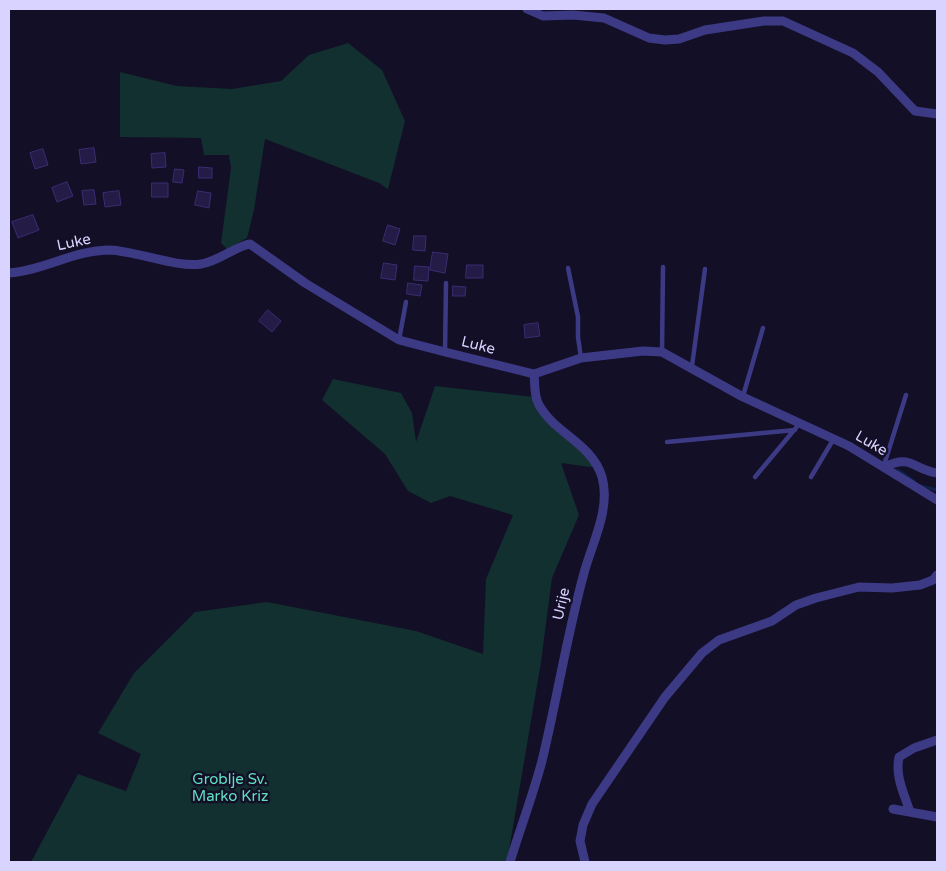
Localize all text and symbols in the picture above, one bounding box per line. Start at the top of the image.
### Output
street label: Luke [55,231,93,255]
street label: Luke [459,333,497,359]
street label: Luke [852,428,890,460]
street label: Urije [550,586,574,622]
park label: Groblje Sv. Marko Kriz [192,771,268,806]

